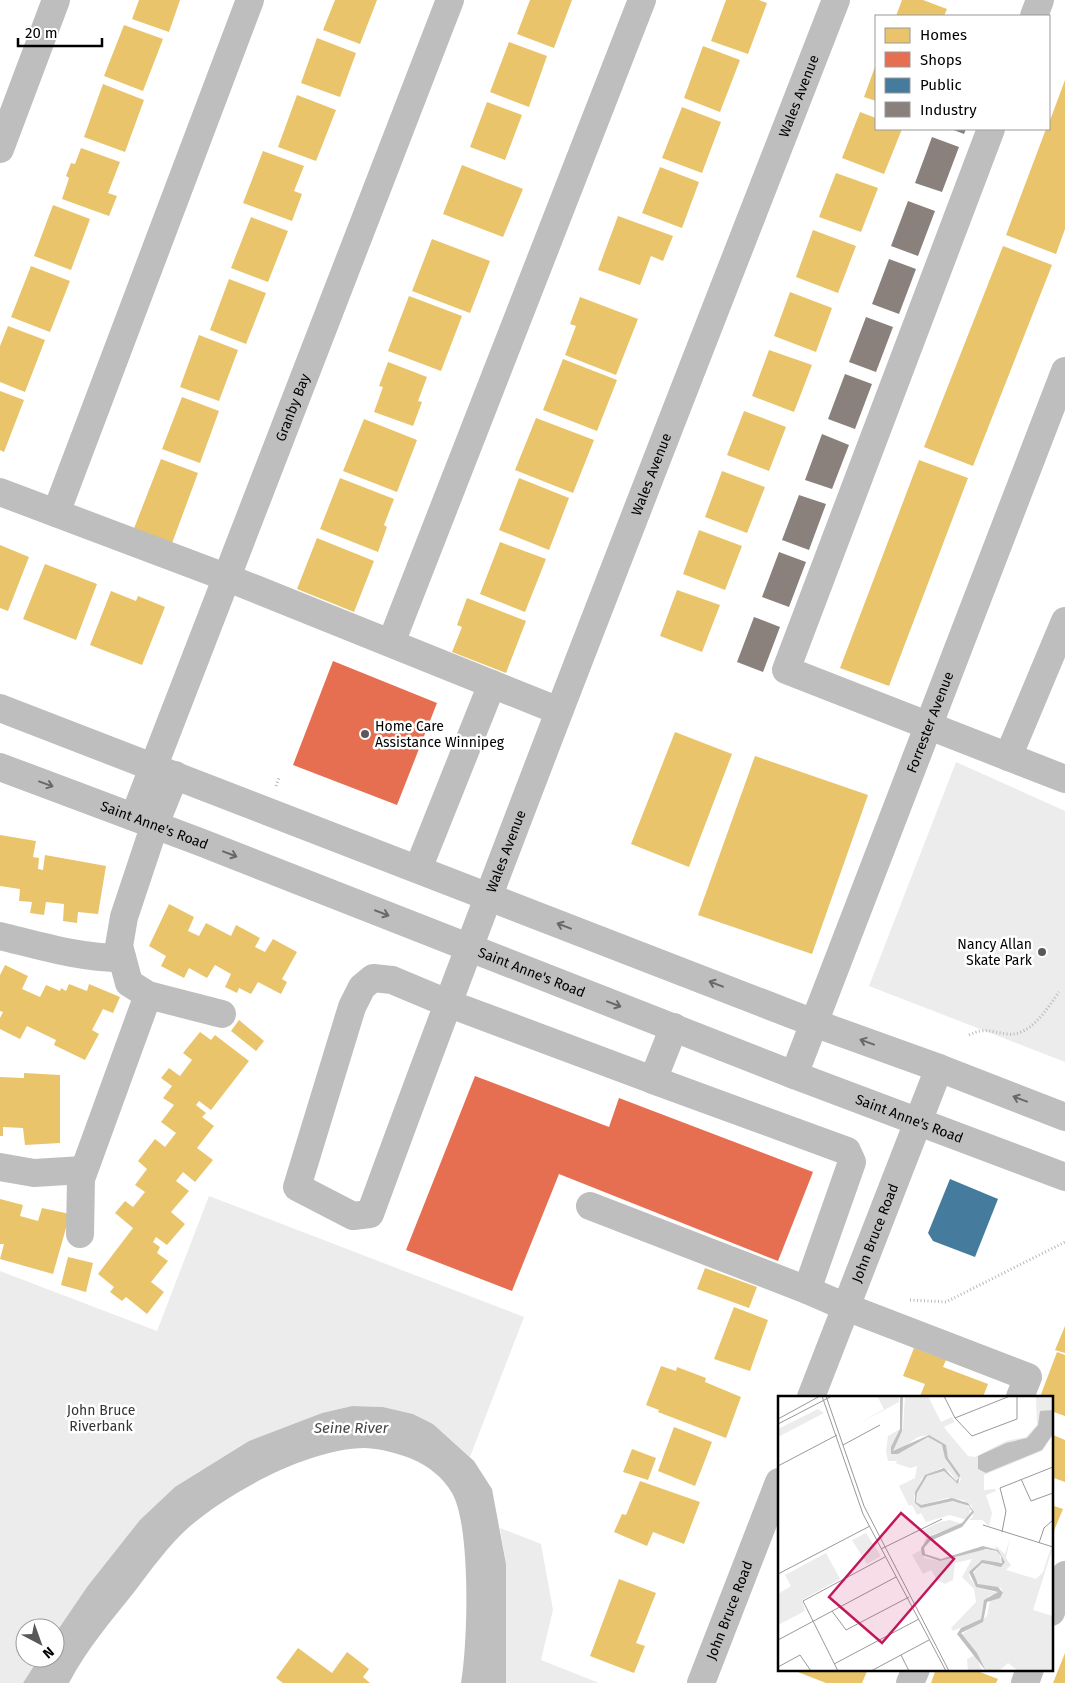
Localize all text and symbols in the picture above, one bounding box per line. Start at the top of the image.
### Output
scale bar [18,15,101,47]
legend [875,15,1050,130]
text: 20 m [25,24,58,42]
text: Homes [920,26,967,44]
text: Shops [920,51,962,69]
street label: Wales Avenue [775,52,823,140]
text: Public [920,76,962,94]
text: Industry [920,101,977,119]
street label: Granby Bay [272,371,314,444]
street label: Wales Avenue [628,431,675,518]
street label: Forrester Avenue [903,669,957,776]
place label: Home Care Assistance Winnipeg [375,718,505,751]
marker: Home Care Assistance Winnipeg [359,728,371,740]
one-way arrow [37,780,53,789]
street label: Saint Anne's Road [98,797,211,853]
street label: Wales Avenue [483,808,530,895]
one-way arrow [222,850,237,859]
one-way arrow [373,909,389,918]
one-way arrow [557,920,572,930]
place label: Nancy Allan Skate Park [957,936,1033,969]
street label: Saint Anne's Road [476,944,588,1001]
marker: Nancy Allan Skate Park [1036,946,1048,958]
one-way arrow [709,979,724,989]
one-way arrow [606,1000,622,1009]
one-way arrow [860,1037,876,1046]
street label: Saint Anne's Road [853,1091,965,1147]
one-way arrow [1012,1094,1027,1103]
street label: John Bruce Road [848,1181,902,1285]
inset map [778,1396,1052,1670]
park label: John Bruce Riverbank [67,1402,135,1435]
water label: Seine River [313,1419,389,1437]
street label: John Bruce Road [703,1559,757,1662]
north arrow [15,1618,65,1668]
text: N [39,1643,57,1662]

